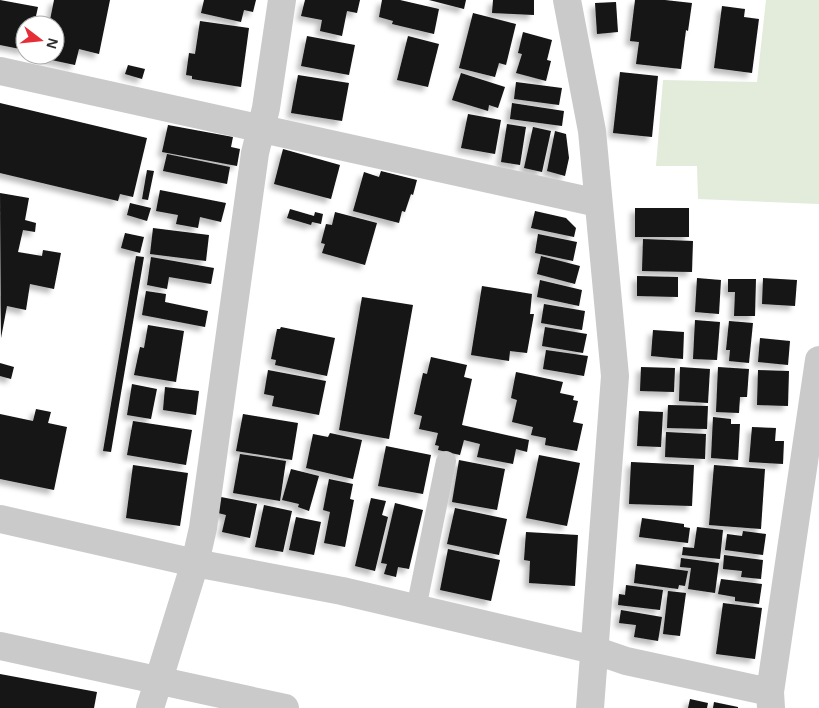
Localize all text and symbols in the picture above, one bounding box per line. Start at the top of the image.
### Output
north arrow [15,15,65,65]
text: N [43,37,62,51]

